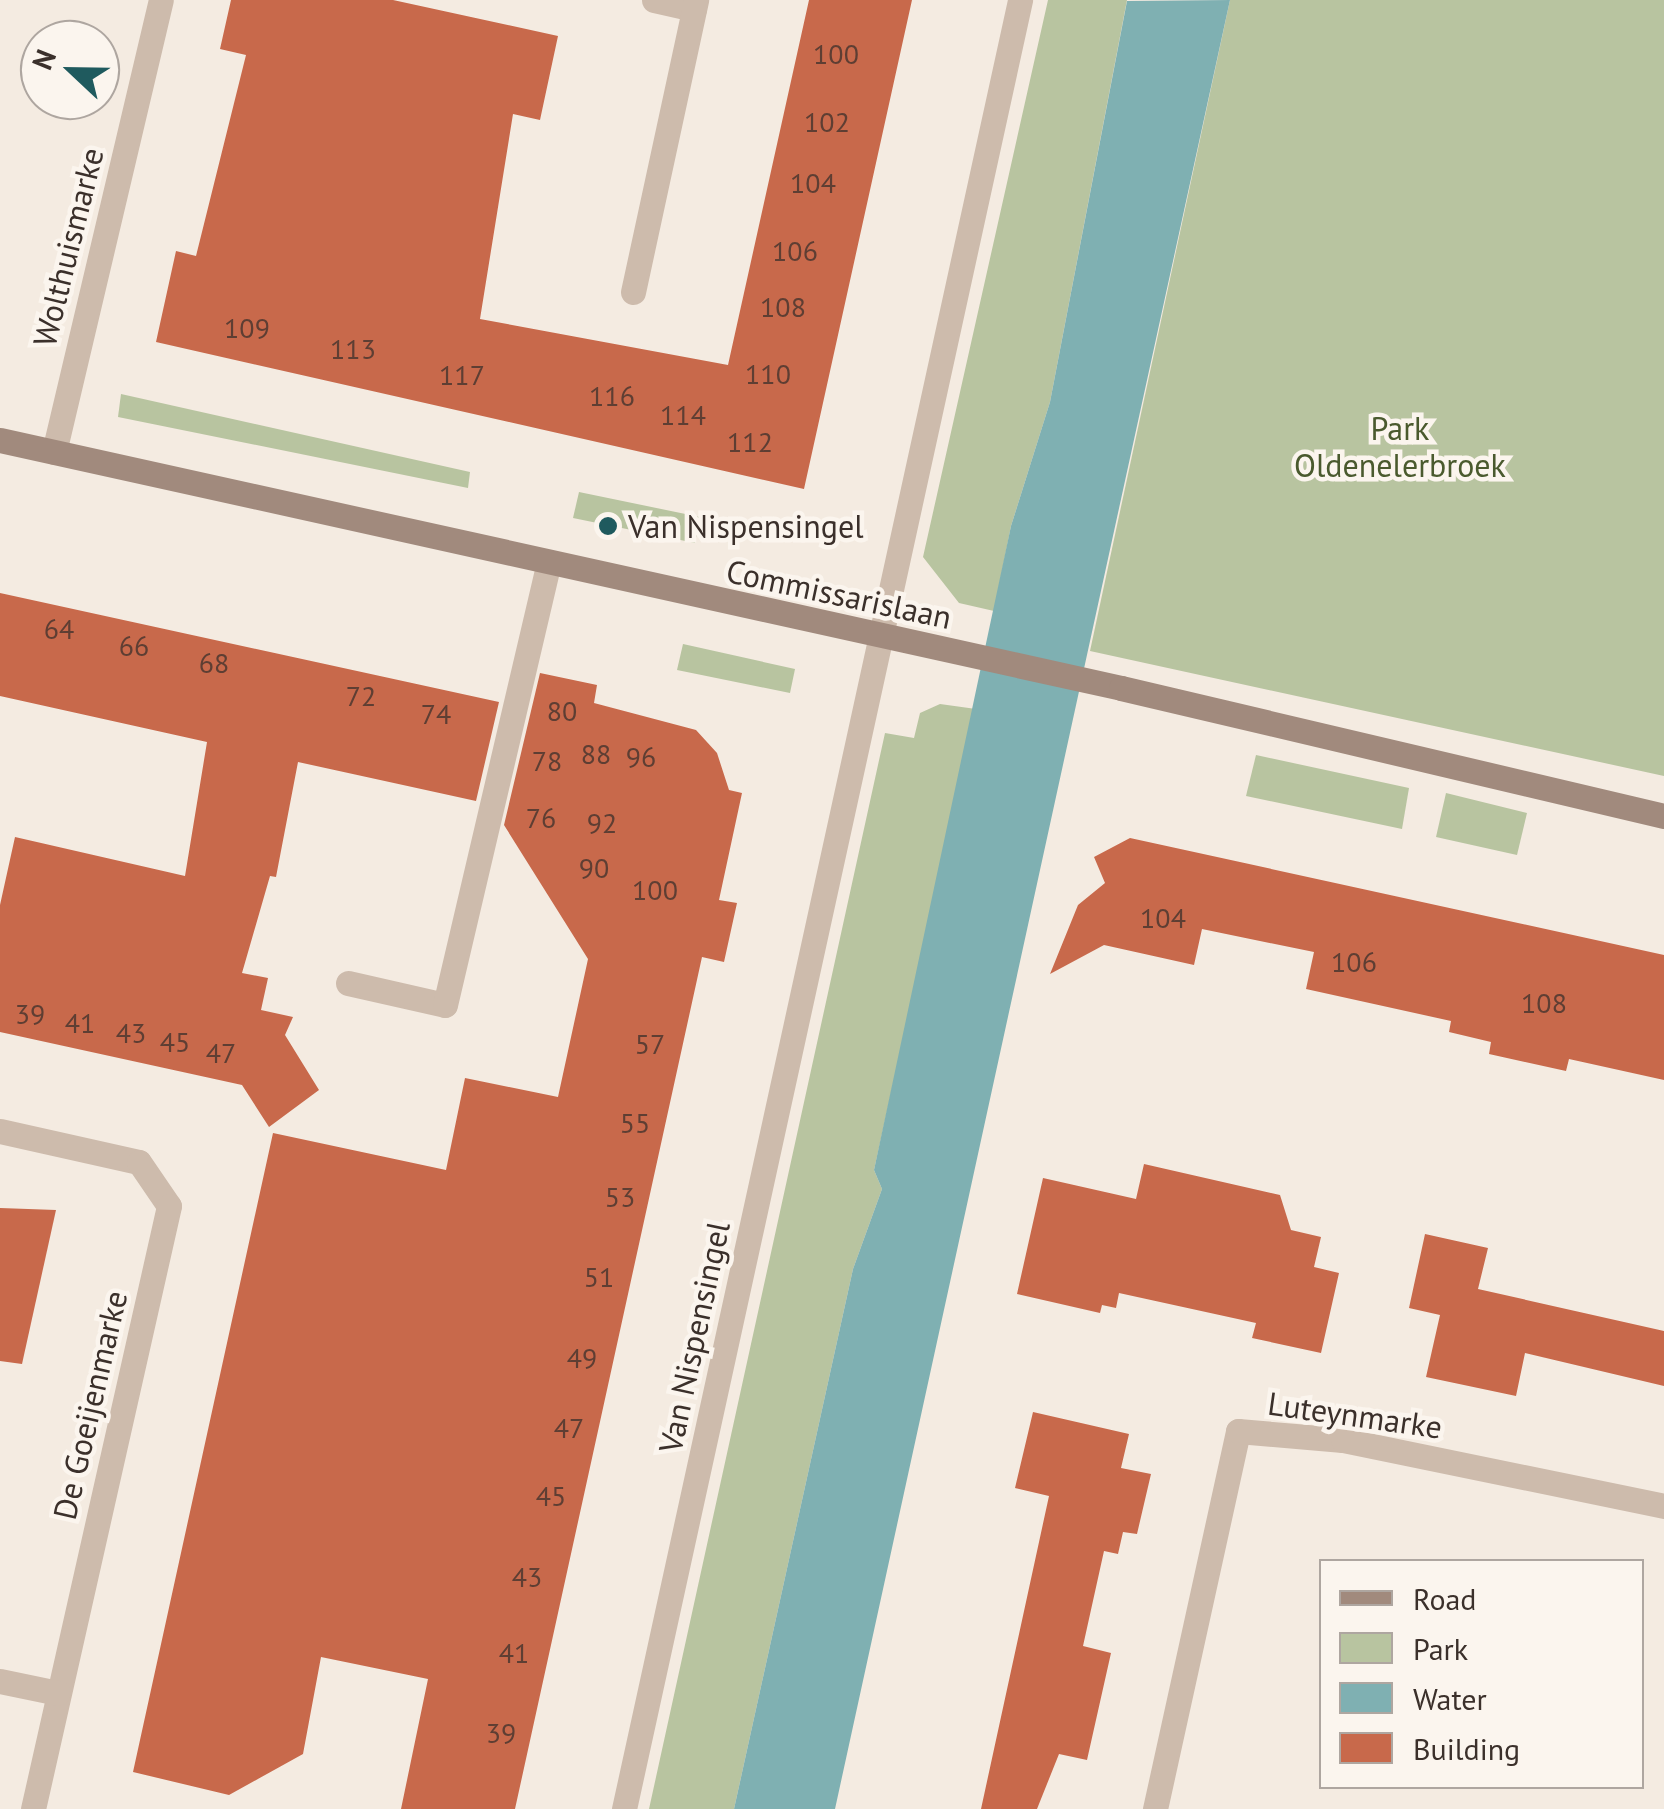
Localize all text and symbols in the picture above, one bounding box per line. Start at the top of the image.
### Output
north arrow [20,20,120,120]
house number: 100 [813,37,859,71]
text: N [23,44,64,75]
house number: 102 [804,105,850,139]
street label: Wolthuismarke [25,144,111,350]
house number: 104 [790,166,836,200]
house number: 106 [772,234,818,268]
house number: 108 [760,290,806,324]
house number: 109 [224,311,270,345]
house number: 113 [330,332,376,366]
house number: 110 [745,357,791,391]
house number: 117 [439,358,485,392]
house number: 116 [589,379,635,413]
house number: 114 [660,398,706,432]
park label: Park Oldenelerbroek [1294,410,1506,485]
house number: 112 [727,425,773,459]
place label: Van Nispensingel [628,507,863,545]
marker: Van Nispensingel [597,515,619,537]
street label: Commissarislaan [723,551,955,637]
house number: 64 [44,612,74,646]
house number: 66 [119,629,149,663]
house number: 68 [199,646,229,680]
house number: 72 [346,679,376,713]
house number: 80 [547,694,577,728]
house number: 74 [421,697,451,731]
house number: 88 [581,737,611,771]
house number: 96 [626,740,656,774]
house number: 78 [532,744,562,778]
house number: 76 [526,801,556,835]
house number: 92 [587,806,617,840]
house number: 90 [579,851,609,885]
house number: 100 [632,873,678,907]
house number: 104 [1140,901,1186,935]
house number: 106 [1331,945,1377,979]
house number: 108 [1521,986,1567,1020]
house number: 39 [15,997,45,1031]
house number: 41 [65,1006,95,1040]
house number: 43 [116,1016,146,1050]
house number: 45 [160,1025,190,1059]
house number: 57 [635,1027,665,1061]
house number: 47 [206,1036,236,1070]
house number: 55 [620,1106,650,1140]
house number: 53 [605,1180,635,1214]
street label: Van Nispensingel [651,1218,737,1456]
house number: 51 [584,1260,614,1294]
street label: De Goeijenmarke [45,1287,135,1523]
house number: 49 [567,1341,597,1375]
street label: Luteynmarke [1265,1384,1445,1446]
house number: 47 [554,1411,584,1445]
house number: 45 [536,1479,566,1513]
legend [1319,1559,1644,1789]
house number: 43 [512,1560,542,1594]
text: Road [1413,1579,1477,1618]
text: Park [1413,1629,1468,1668]
house number: 41 [499,1636,529,1670]
text: Water [1413,1679,1487,1718]
house number: 39 [486,1716,516,1750]
text: Building [1413,1729,1520,1768]

